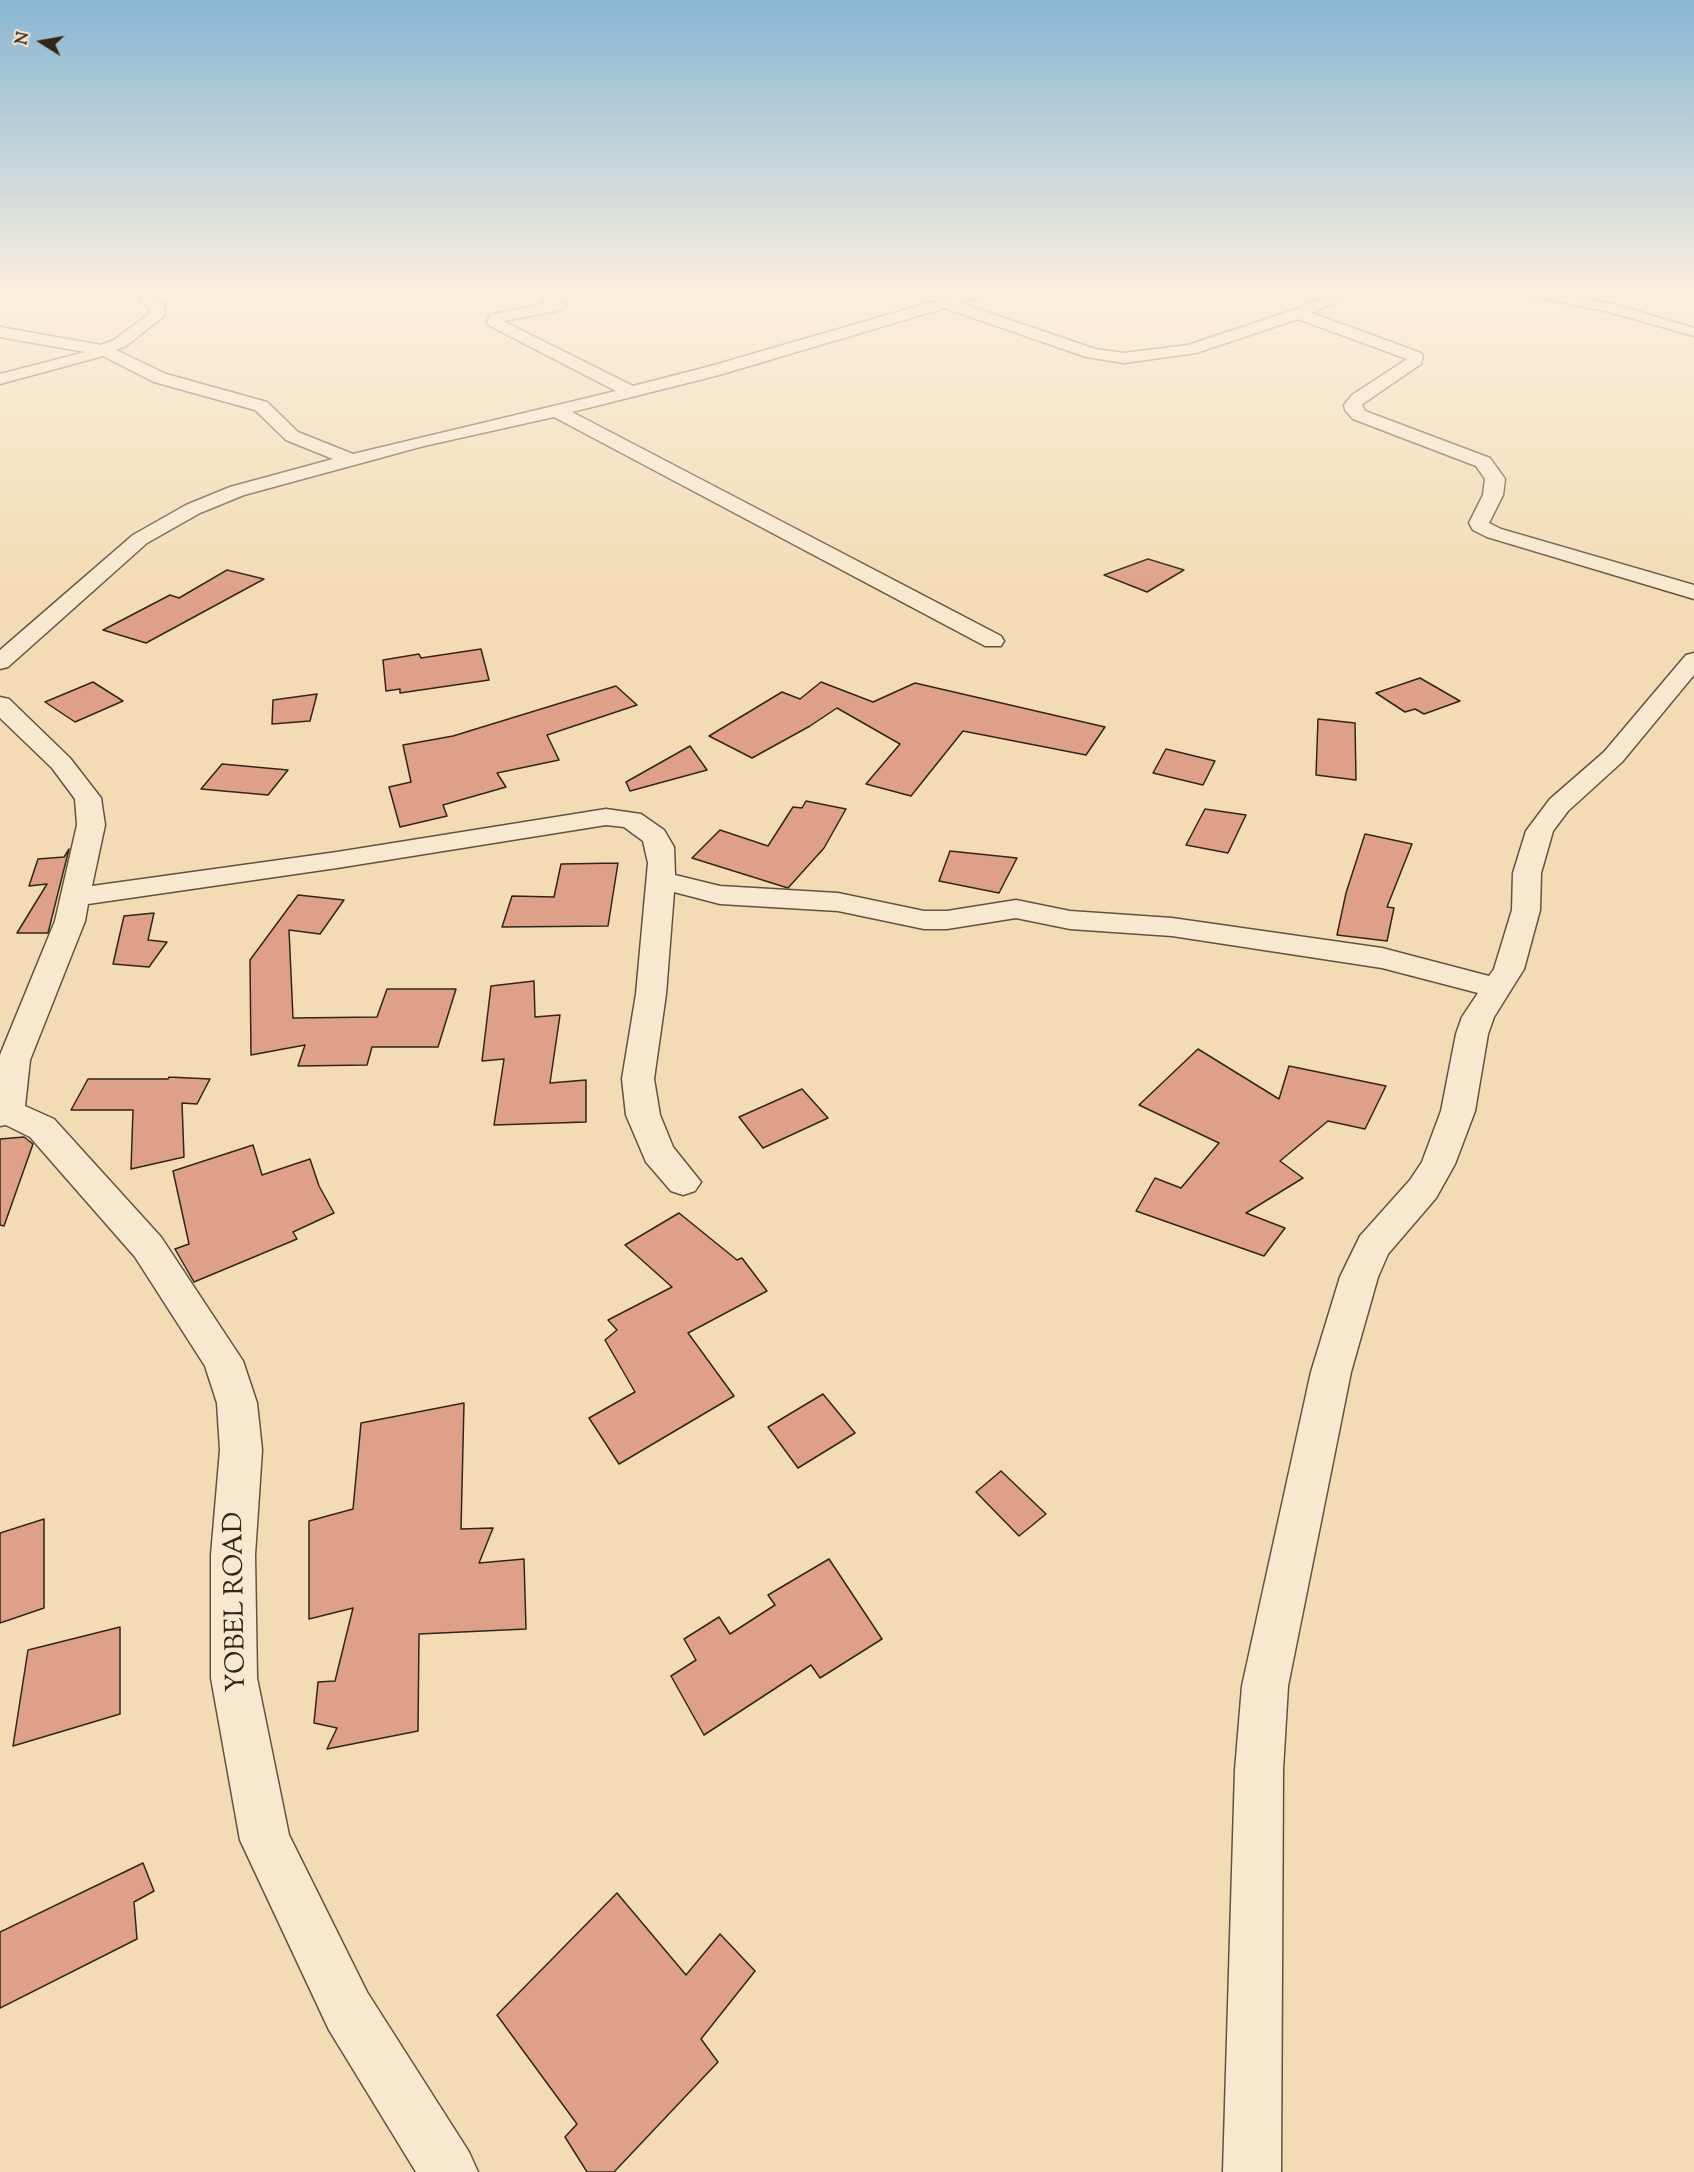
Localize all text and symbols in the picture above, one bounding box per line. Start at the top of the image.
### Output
north arrow [12,12,72,72]
text: N [11,30,36,47]
street label: YOBEL ROAD [220,1512,256,1692]

